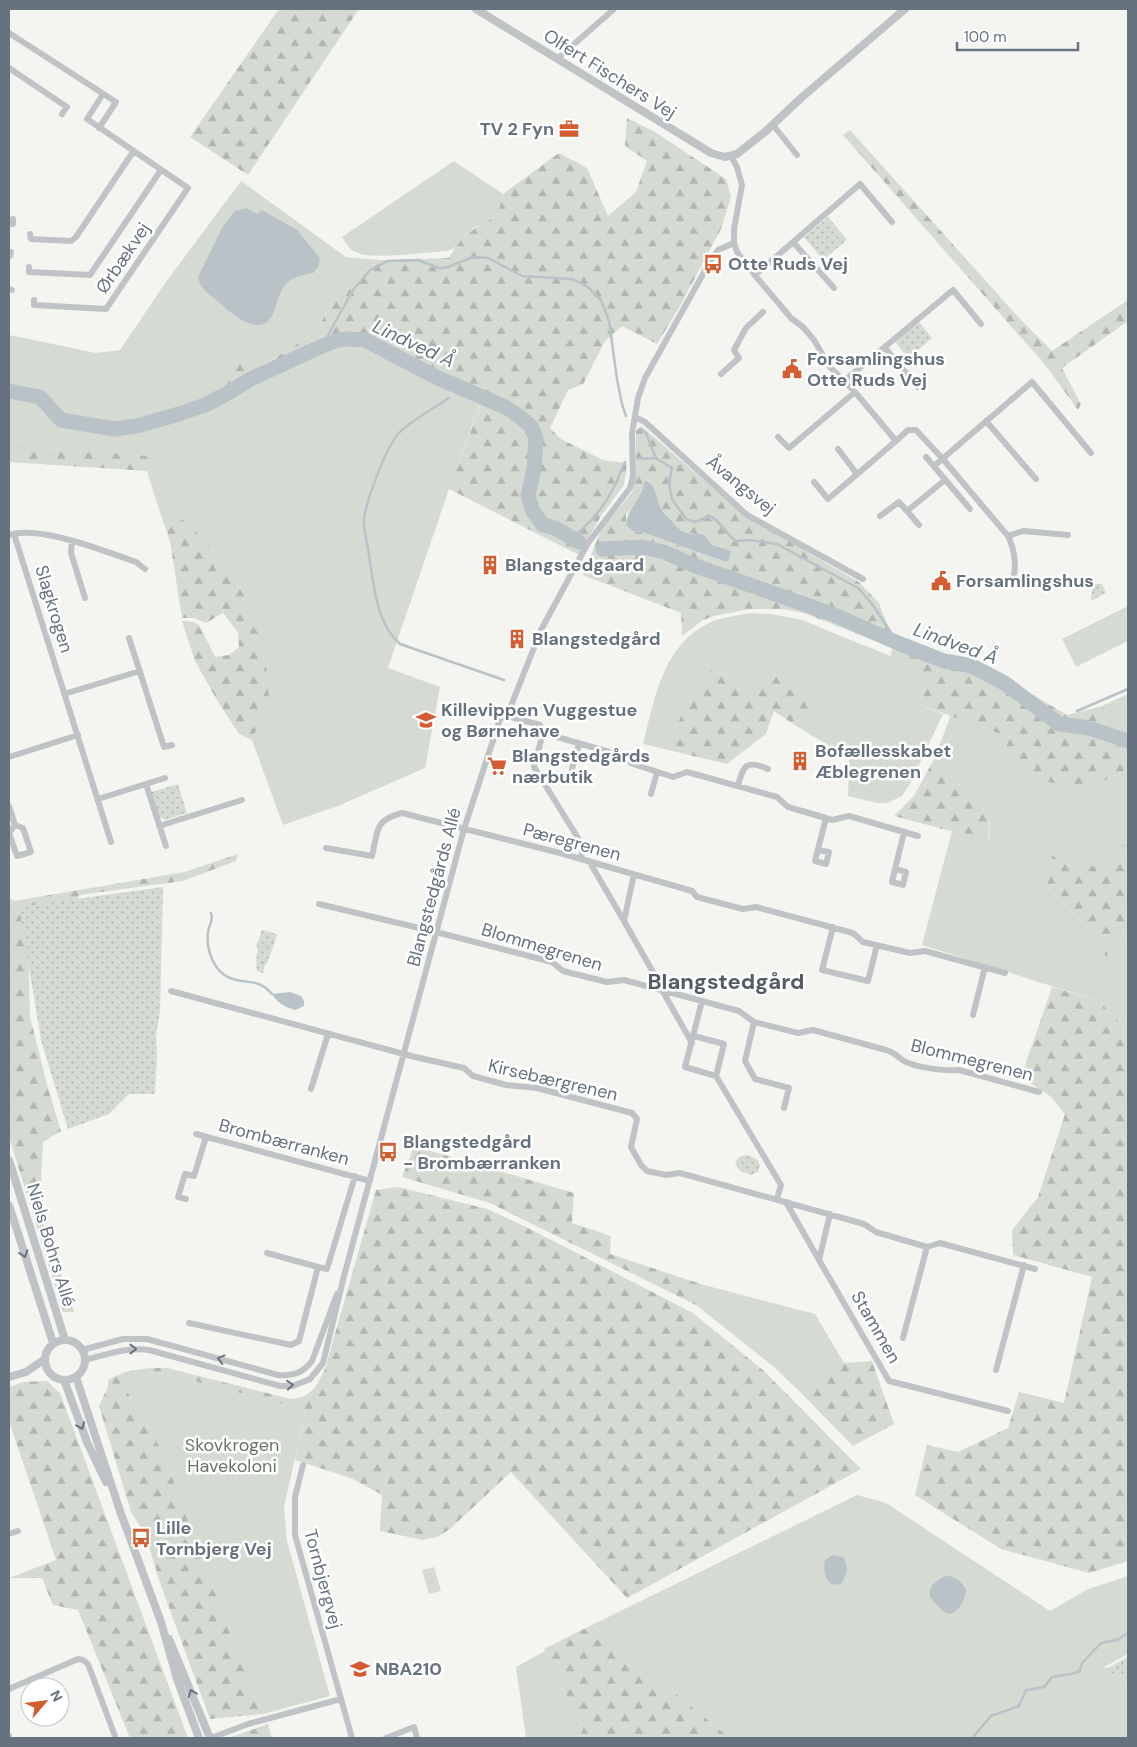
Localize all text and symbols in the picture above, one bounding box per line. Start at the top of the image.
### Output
scale bar [957,20,1078,52]
street label: Olfert Fischers Vej [539,23,681,125]
text: 100 m [964,27,1007,47]
place label: TV 2 Fyn [480,117,554,141]
office icon: TV 2 Fyn [558,118,580,140]
street label: Ørbækvej [90,218,156,298]
place label: Otte Ruds Vej [728,252,848,276]
bus stop icon: Otte Ruds Vej [702,253,724,275]
water label: Lindved Å [369,314,459,373]
place label: Forsamlingshus Otte Ruds Vej [807,347,945,392]
public building icon: Forsamlingshus Otte Ruds Vej [781,358,803,380]
street label: Åvangsvej [701,450,781,520]
place label: Blangstedgaard [505,553,644,577]
building icon: Blangstedgaard [479,554,501,576]
street label: Slagkrogen [29,562,79,656]
place label: Forsamlingshus [956,569,1094,593]
public building icon: Forsamlingshus [930,570,952,592]
water label: Lindved Å [910,617,1001,670]
place label: Blangstedgård [532,627,660,651]
building icon: Blangstedgård [506,628,528,650]
place label: Killevippen Vuggestue og Børnehave [441,698,637,743]
school or university icon: Killevippen Vuggestue og Børnehave [415,709,437,731]
place label: Bofællesskabet Æblegrenen [815,739,951,784]
place label: Blangstedgårds nærbutik [512,744,650,789]
building icon: Bofællesskabet Æblegrenen [789,750,811,772]
supermarket icon: Blangstedgårds nærbutik [486,755,508,777]
street label: Blangstedgårds Allé [401,805,467,969]
street label: Pæregrenen [520,817,624,867]
street label: Blommegrenen [479,917,605,977]
district label: Blangstedgård [647,967,805,996]
street label: Blommegrenen [908,1033,1036,1087]
street label: Kirsebærgrenen [486,1053,620,1107]
street label: Brombærranken [216,1113,352,1171]
place label: Blangstedgård - Brombærranken [403,1130,561,1175]
bus stop icon: Blangstedgård - Brombærranken [377,1141,399,1163]
street label: Niels Bohrs Allé [21,1181,81,1309]
one-way arrow [19,1249,29,1258]
street label: Stammen [846,1286,906,1368]
one-way arrow [129,1344,137,1354]
one-way arrow [218,1355,226,1365]
one-way arrow [286,1380,294,1391]
one-way arrow [75,1421,85,1429]
park label: Skovkrogen Havekoloni [185,1433,279,1478]
place label: Lille Tornbjerg Vej [156,1516,272,1561]
bus stop icon: Lille Tornbjerg Vej [130,1527,152,1549]
street label: Tornbjergvej [298,1527,348,1631]
place label: NBA210 [375,1657,442,1681]
school or university icon: NBA210 [349,1658,371,1680]
north arrow [20,1677,70,1727]
text: N [46,1687,67,1705]
one-way arrow [188,1689,198,1698]

